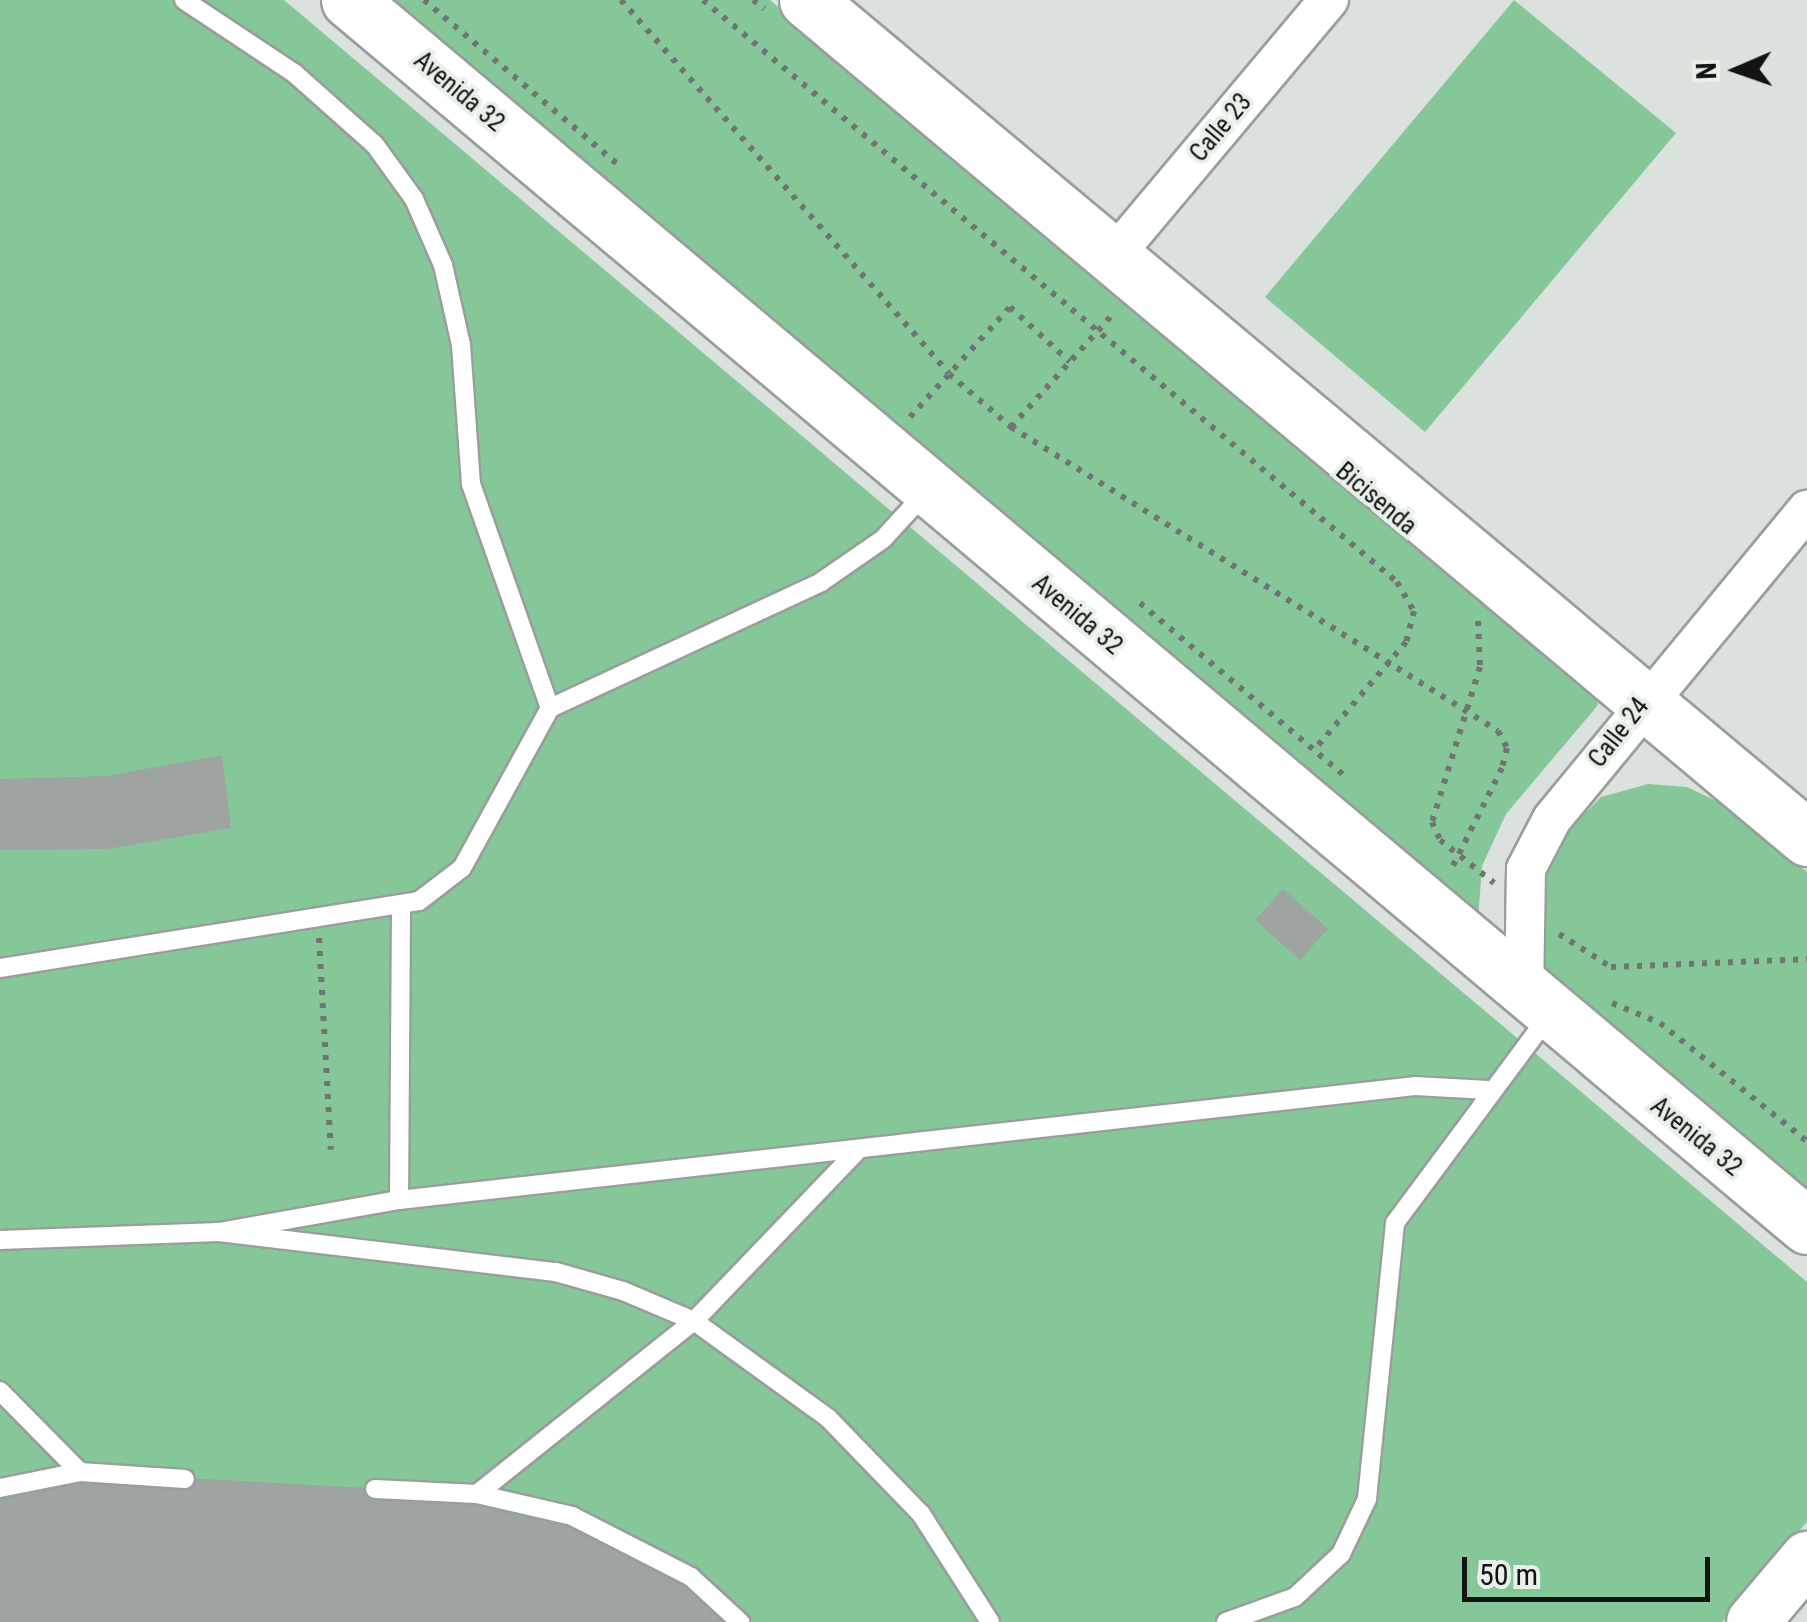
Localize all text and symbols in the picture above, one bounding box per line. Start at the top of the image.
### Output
north arrow [1687,20,1787,120]
street label: Avenida 32 [408,46,510,138]
text: N [1690,62,1723,80]
street label: Calle 23 [1184,88,1258,168]
street label: Bicisenda [1329,457,1423,541]
street label: Avenida 32 [1026,569,1128,661]
street label: Calle 24 [1583,692,1655,774]
street label: Avenida 32 [1644,1091,1748,1183]
scale bar [1467,1537,1714,1599]
text: 50 m [1479,1557,1538,1592]

